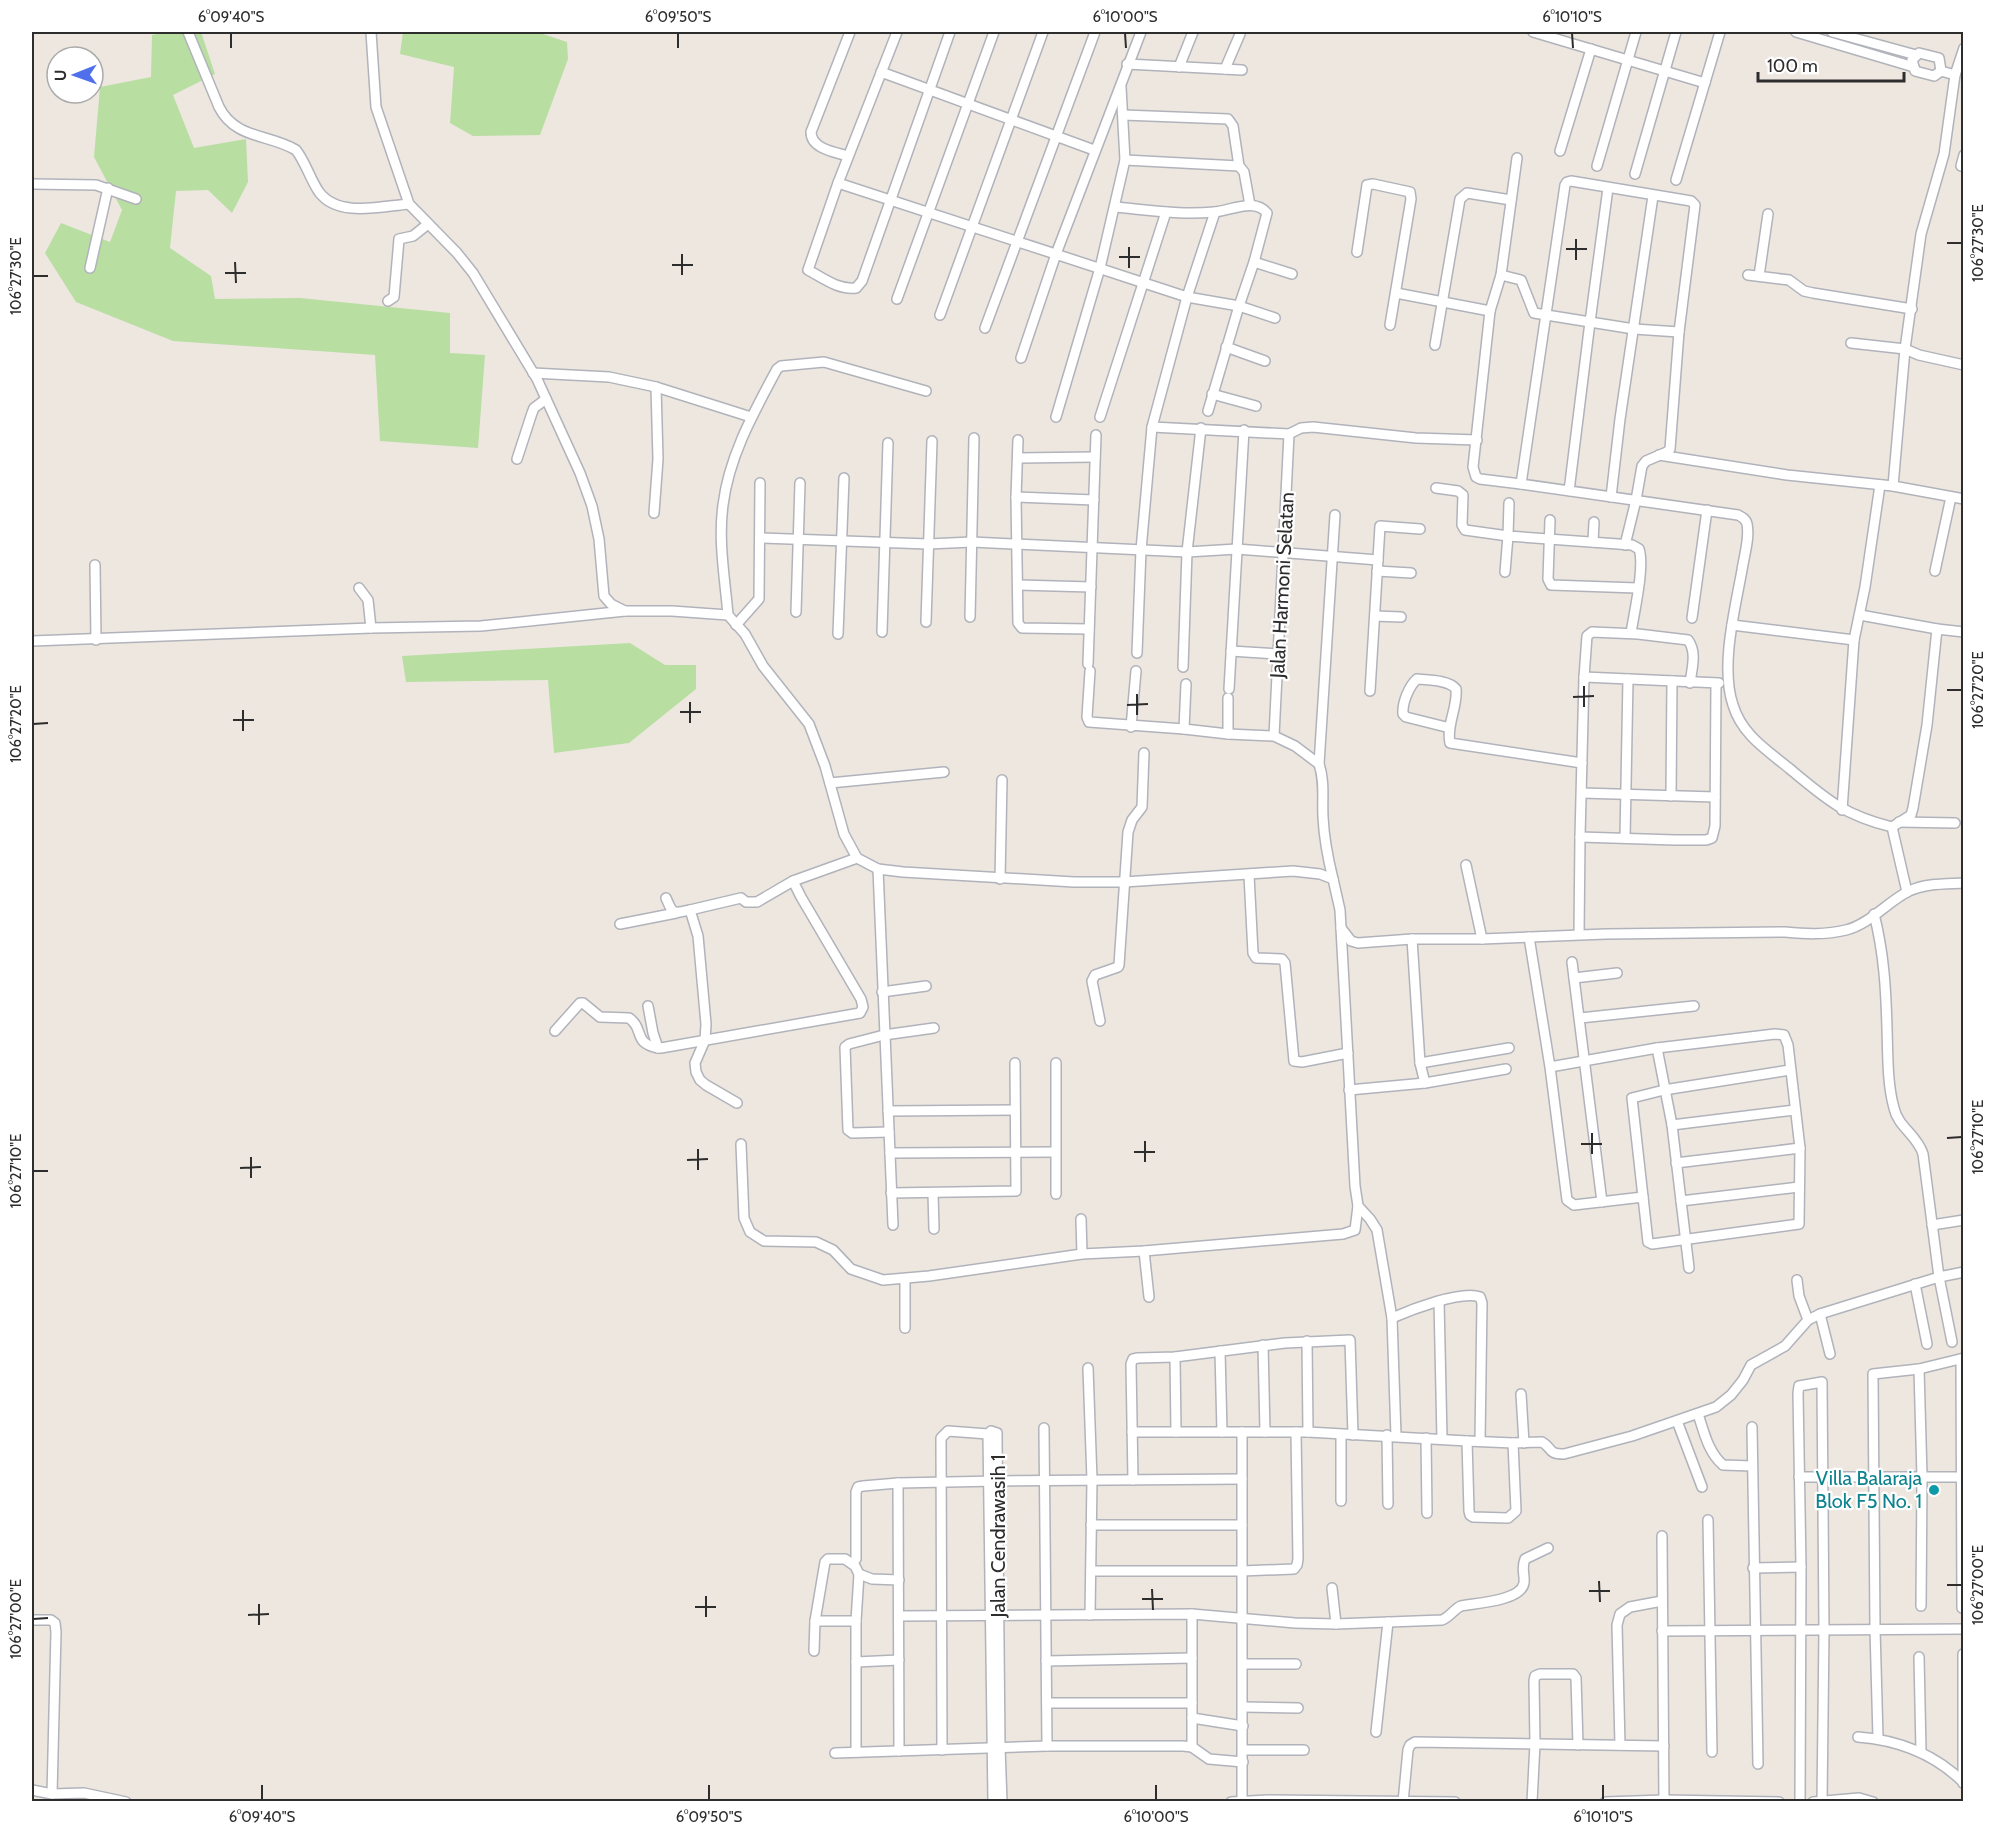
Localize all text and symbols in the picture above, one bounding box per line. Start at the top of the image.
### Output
text: 6°09'40"S [198,8,265,26]
text: 6°09'50"S [645,8,711,26]
text: 6°10'00"S [1092,8,1158,26]
text: 6°10'10"S [1542,8,1602,26]
north arrow [45,45,105,105]
scale bar [1758,45,1904,83]
text: 100 m [1767,55,1818,77]
text: U [51,69,70,81]
text: 106°27'30"E [1969,204,1987,282]
text: 106°27'30"E [7,237,25,315]
street label: Jalan Harmoni Selatan [1265,491,1299,680]
text: 106°27'20"E [1969,651,1987,729]
text: 106°27'20"E [7,685,25,763]
text: 106°27'10"E [1969,1100,1987,1174]
text: 106°27'10"E [7,1134,25,1208]
street label: Jalan Cendrawasih 1 [986,1455,1010,1618]
place label: Villa Balaraja Blok F5 No. 1 [1815,1466,1922,1513]
marker: Villa Balaraja Blok F5 No. 1 [1927,1483,1941,1497]
text: 106°27'00"E [1969,1545,1987,1625]
text: 106°27'00"E [7,1579,25,1659]
text: 6°09'40"S [229,1808,296,1826]
text: 6°09'50"S [676,1808,742,1826]
text: 6°10'00"S [1123,1808,1189,1826]
text: 6°10'10"S [1573,1808,1633,1826]

